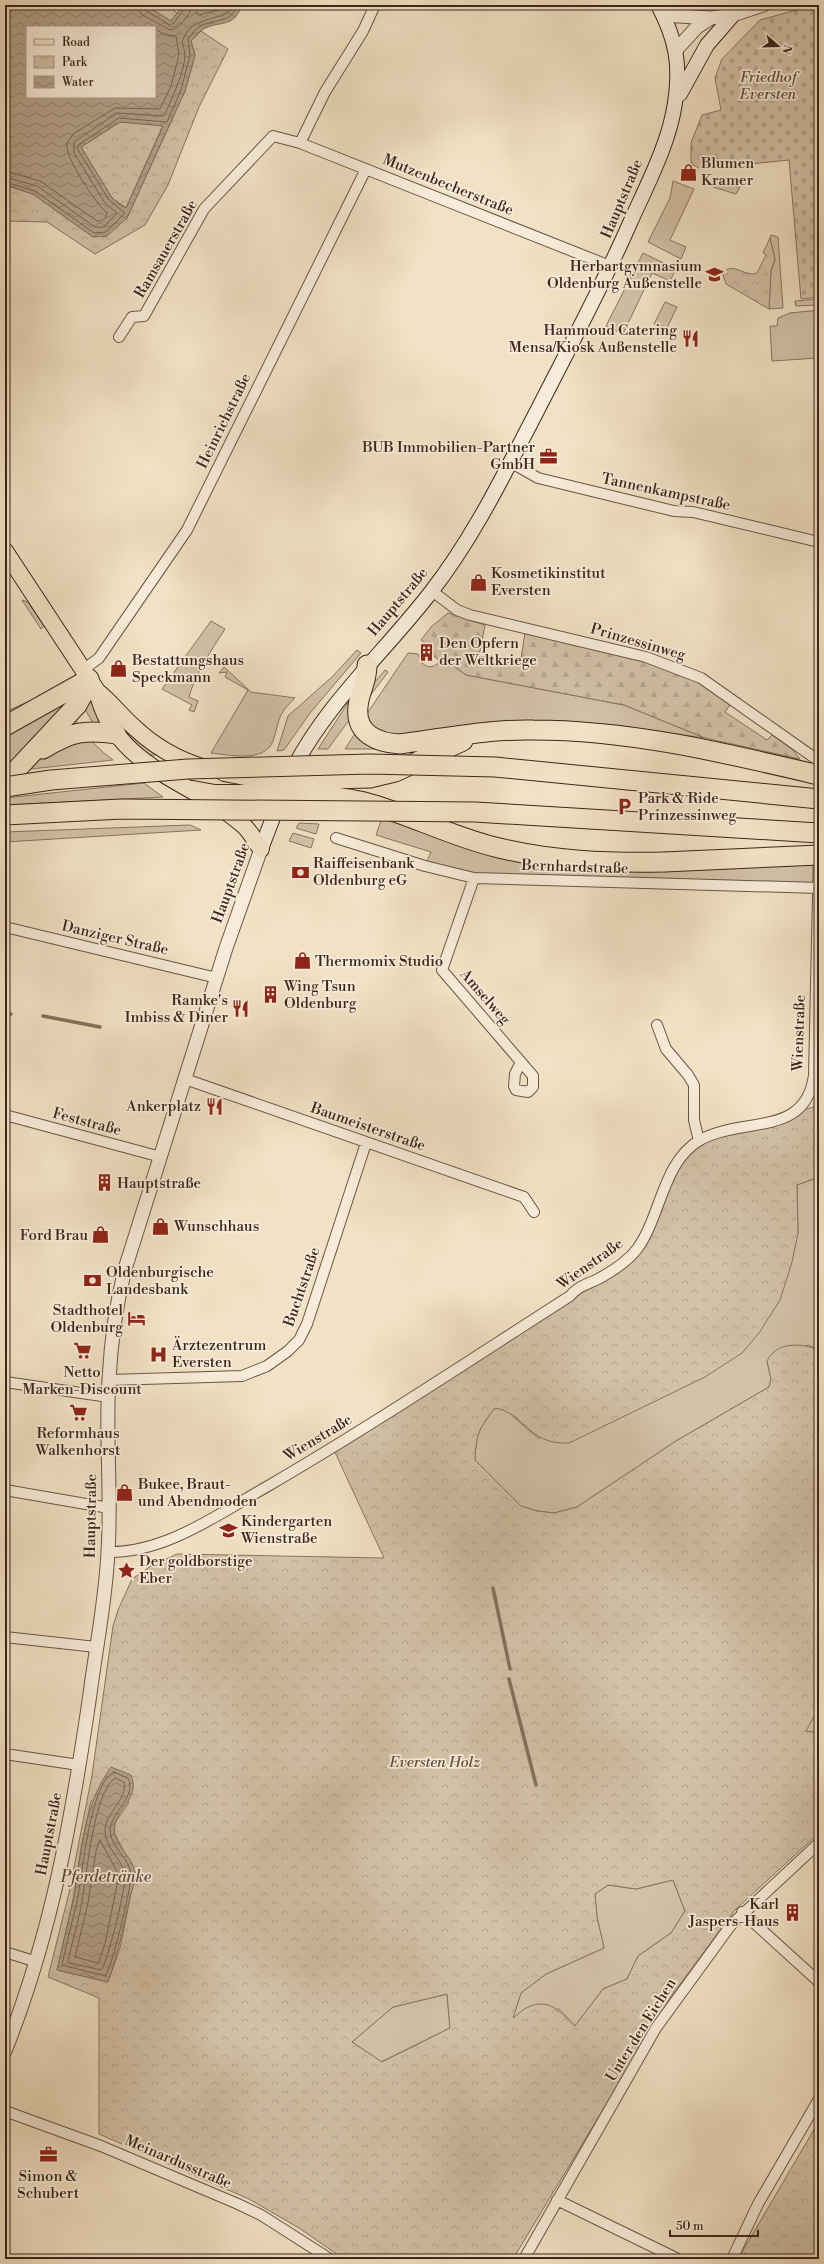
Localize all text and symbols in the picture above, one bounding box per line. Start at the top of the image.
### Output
legend [26,26,156,98]
north arrow [758,26,798,66]
text: Road [62,35,90,50]
text: N [778,43,795,56]
text: Park [62,55,88,70]
park label: Friedhof Eversten [739,68,801,104]
text: Water [61,75,94,90]
street label: Mutzenbecherstraße [380,150,516,220]
place label: Blumen Kramer [700,154,754,190]
street label: Hauptstraße [597,157,647,241]
shop icon: Blumen Kramer [678,162,698,182]
street label: Ramsauerstraße [130,197,202,301]
place label: Herbartgymnasium Oldenburg Außenstelle [547,257,702,293]
school or university icon: Herbartgymnasium Oldenburg Außenstelle [705,265,725,285]
place label: Hammoud Catering Mensa/Kiosk Außenstelle [509,321,677,357]
restaurant icon: Hammoud Catering Mensa/Kiosk Außenstelle [680,329,700,349]
street label: Heinrichstraße [193,370,255,472]
place label: BUB Immobilien-Partner GmbH [361,438,536,474]
office icon: BUB Immobilien-Partner GmbH [538,446,558,466]
street label: Tannenkampstraße [600,469,732,515]
street label: Hauptstraße [364,564,432,640]
place label: Kosmetikinstitut Eversten [491,564,606,600]
shop icon: Kosmetikinstitut Eversten [468,572,488,592]
street label: Prinzessinweg [588,619,688,665]
place label: Den Opfern der Weltkriege [439,634,537,670]
building icon: Den Opfern der Weltkriege [416,642,436,662]
place label: Bestattungshaus Speckmann [131,651,244,687]
shop icon: Bestattungshaus Speckmann [109,659,129,679]
place label: Park & Ride Prinzessinweg [638,789,737,825]
parking icon: Park & Ride Prinzessinweg [615,797,635,817]
street label: Hauptstraße [208,840,254,926]
place label: Raiffeisenbank Oldenburg eG [313,854,415,890]
street label: Bernhardstraße [520,856,629,878]
bank icon: Raiffeisenbank Oldenburg eG [290,862,310,882]
street label: Danziger Straße [60,916,170,960]
shop icon: Thermomix Studio [292,951,312,971]
place label: Thermomix Studio [315,952,443,971]
street label: Amselweg [455,965,514,1029]
place label: Wing Tsun Oldenburg [283,977,357,1013]
building icon: Wing Tsun Oldenburg [261,985,281,1005]
place label: Ramke's Imbiss & Diner [125,991,229,1027]
street label: Wienstraße [788,994,810,1073]
restaurant icon: Ramke's Imbiss & Diner [231,999,251,1019]
restaurant icon: Ankerplatz [204,1096,224,1116]
place label: Ankerplatz [125,1097,201,1116]
street label: Baumeisterstraße [307,1098,428,1156]
street label: Feststraße [51,1104,123,1140]
building icon: Hauptstraße [94,1173,114,1193]
place label: Hauptstraße [117,1174,201,1193]
shop icon: Wunschhaus [151,1216,171,1236]
place label: Wunschhaus [173,1217,259,1236]
shop icon: Ford Brau [91,1225,111,1245]
place label: Ford Brau [20,1226,88,1245]
street label: Wienstraße [552,1234,627,1294]
street label: Buchtstraße [279,1245,324,1330]
place label: Oldenburgische Landesbank [106,1263,214,1299]
bank icon: Oldenburgische Landesbank [83,1271,103,1291]
place label: Stadthotel Oldenburg [51,1301,124,1337]
hotel icon: Stadthotel Oldenburg [126,1309,146,1329]
place label: Ärztezentrum Eversten [171,1336,266,1372]
supermarket icon: Netto Marken-Discount [72,1341,92,1361]
hospital icon: Ärztezentrum Eversten [149,1344,169,1364]
place label: Netto Marken-Discount [22,1363,142,1399]
supermarket icon: Reformhaus Walkenhorst [68,1402,88,1422]
street label: Wienstraße [279,1410,356,1466]
place label: Reformhaus Walkenhorst [35,1424,121,1460]
street label: Hauptstraße [81,1474,101,1558]
place label: Bukee, Braut- und Abendmoden [137,1475,257,1511]
shop icon: Bukee, Braut- und Abendmoden [115,1483,135,1503]
place label: Kindergarten Wienstraße [240,1512,332,1548]
school or university icon: Kindergarten Wienstraße [218,1520,238,1540]
place label: Der goldborstige Eber [139,1552,253,1588]
place icon: Der goldborstige Eber [116,1560,136,1580]
park label: Eversten Holz [389,1753,480,1772]
street label: Hauptstraße [32,1791,66,1877]
water label: Pferdetränke [60,1867,152,1887]
place label: Karl Jaspers-Haus [688,1895,780,1931]
building icon: Karl Jaspers-Haus [782,1903,802,1923]
street label: Unter den Eichen [602,1975,680,2085]
street label: Meinardusstraße [122,2131,234,2193]
office icon: Simon & Schubert [38,2145,58,2165]
place label: Simon & Schubert [17,2167,80,2203]
scale bar [670,2212,758,2238]
text: 50 m [676,2219,704,2234]

